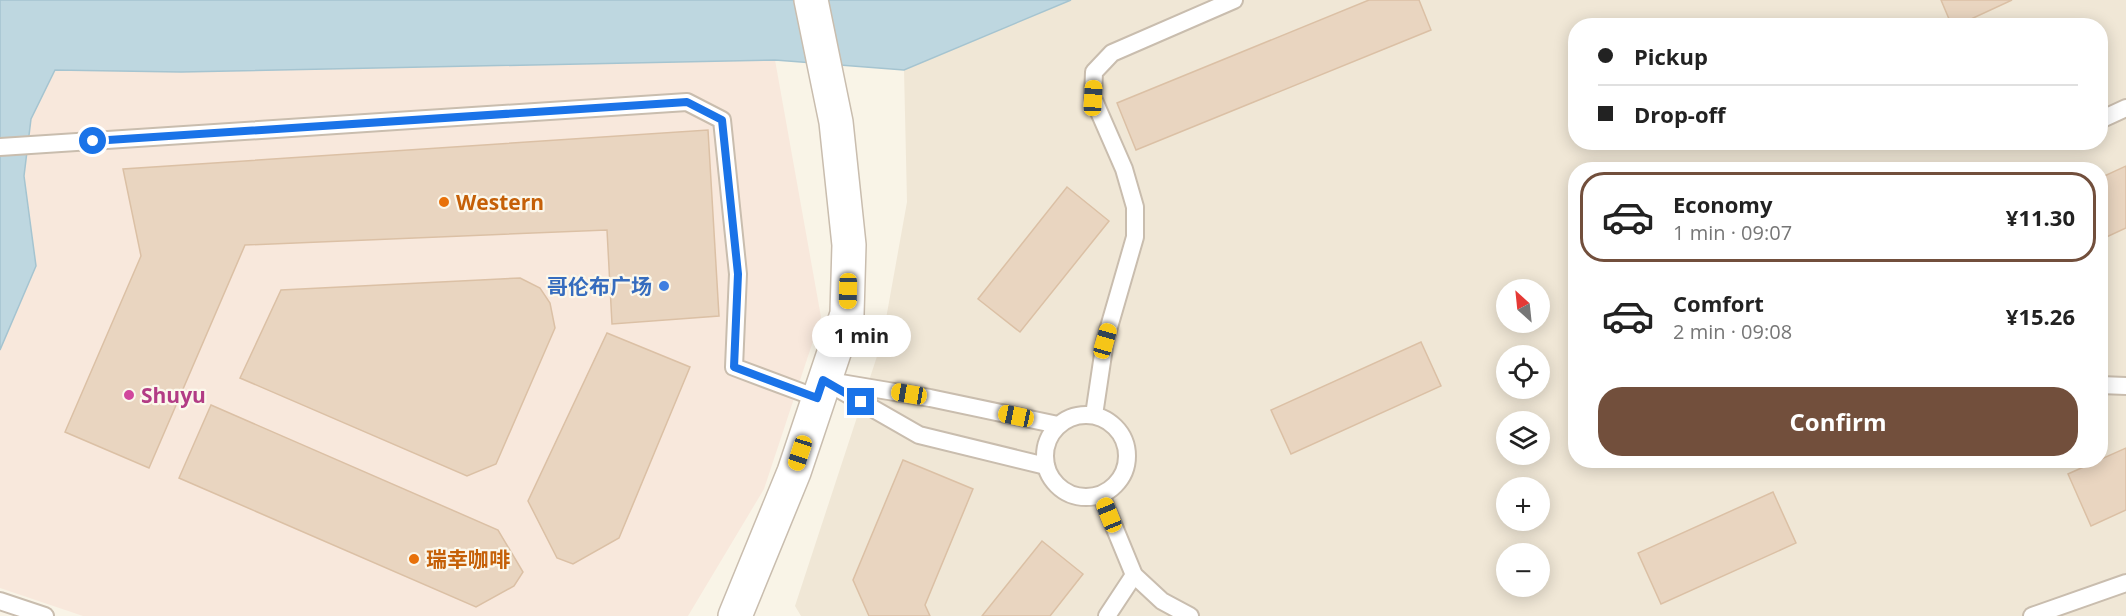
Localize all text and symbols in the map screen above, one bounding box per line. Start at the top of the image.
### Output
text: Pickup [1634,41,1708,71]
car [1083,80,1103,116]
text: Drop-off [1634,99,1726,129]
route start [79,127,106,154]
place label: Western [456,188,544,216]
text: Economy [1673,189,1772,219]
icon: car [1601,190,1655,244]
marker: Western [437,195,451,209]
text: ¥11.30 [2006,202,2075,232]
text: 1 min · 09:07 [1673,219,1792,246]
place label: 哥伦布广场 [547,272,652,300]
car [839,273,857,309]
marker: 哥伦布广场 [657,279,671,293]
north arrow [1496,279,1550,333]
map controls [1496,279,1550,597]
text: Comfort [1673,288,1764,318]
icon: car [1601,289,1655,343]
text: ¥15.26 [2006,301,2075,331]
callout: 1 min [812,315,910,357]
text: 2 min · 09:08 [1673,318,1792,345]
car [1091,321,1119,361]
text: 1 min [834,322,889,349]
button: locate [1496,345,1550,399]
place label: Shuyu [141,381,206,409]
car [890,382,928,406]
button: Confirm [1598,387,2078,456]
marker: Shuyu [122,388,136,402]
route end [847,388,874,415]
car [997,403,1035,429]
button: layers [1496,411,1550,465]
car [786,433,814,473]
button: + [1496,477,1550,531]
car [1094,495,1124,535]
button: − [1496,543,1550,597]
place label: 瑞幸咖啡 [426,545,510,573]
marker: 瑞幸咖啡 [407,552,421,566]

